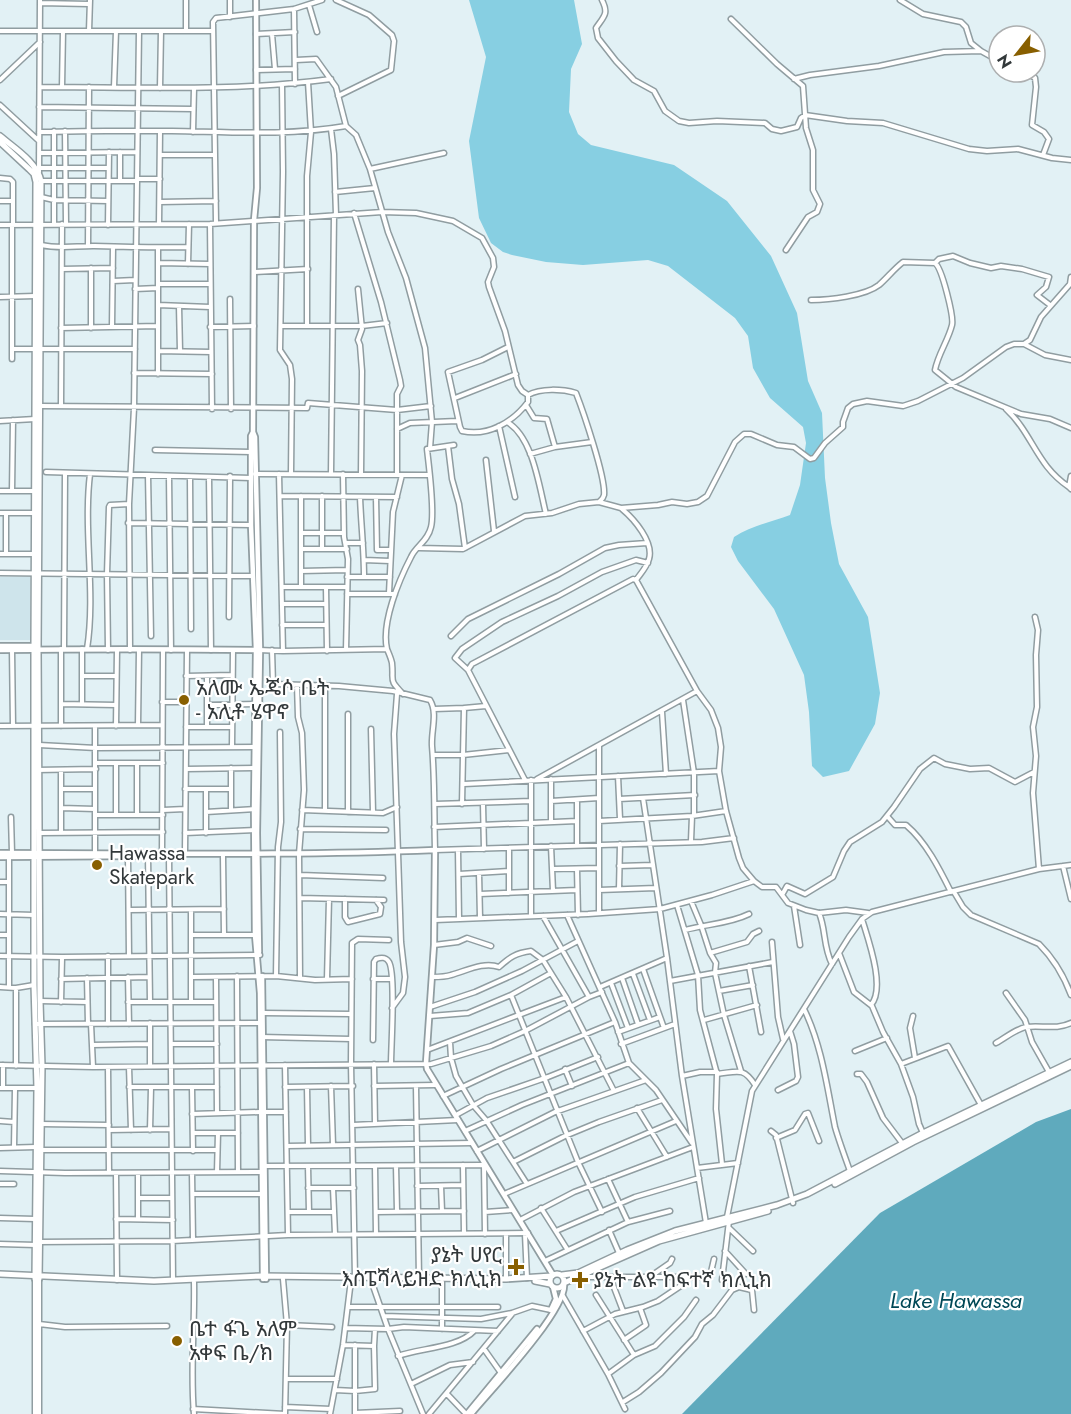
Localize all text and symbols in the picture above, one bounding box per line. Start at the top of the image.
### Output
north arrow [987,24,1047,84]
text: N [991,50,1018,73]
place label: አለሙ ኤጄሶ ቤት - አሊቶ ሄዋኖ [196,673,330,727]
marker: አለሙ ኤጄሶ ቤት - አሊቶ ሄዋኖ [177,693,191,707]
place label: Hawassa Skatepark [109,838,195,892]
marker: Hawassa Skatepark [90,858,104,872]
place label: ያኔት ሀየር እስፔሻላይዝድ ክሊኒክ [341,1240,502,1294]
marker: ያኔት ሀየር እስፔሻላይዝድ ክሊኒክ [507,1258,525,1276]
place label: ያኔት ልዩ ከፍተኛ ክሊኒክ [594,1265,772,1295]
marker: ያኔት ልዩ ከፍተኛ ክሊኒክ [571,1271,589,1289]
water label: Lake Hawassa [890,1284,1022,1316]
place label: ቤተ ፋጌ አለም አቀፍ ቤ/ክ [189,1314,297,1368]
marker: ቤተ ፋጌ አለም አቀፍ ቤ/ክ [170,1334,184,1348]

